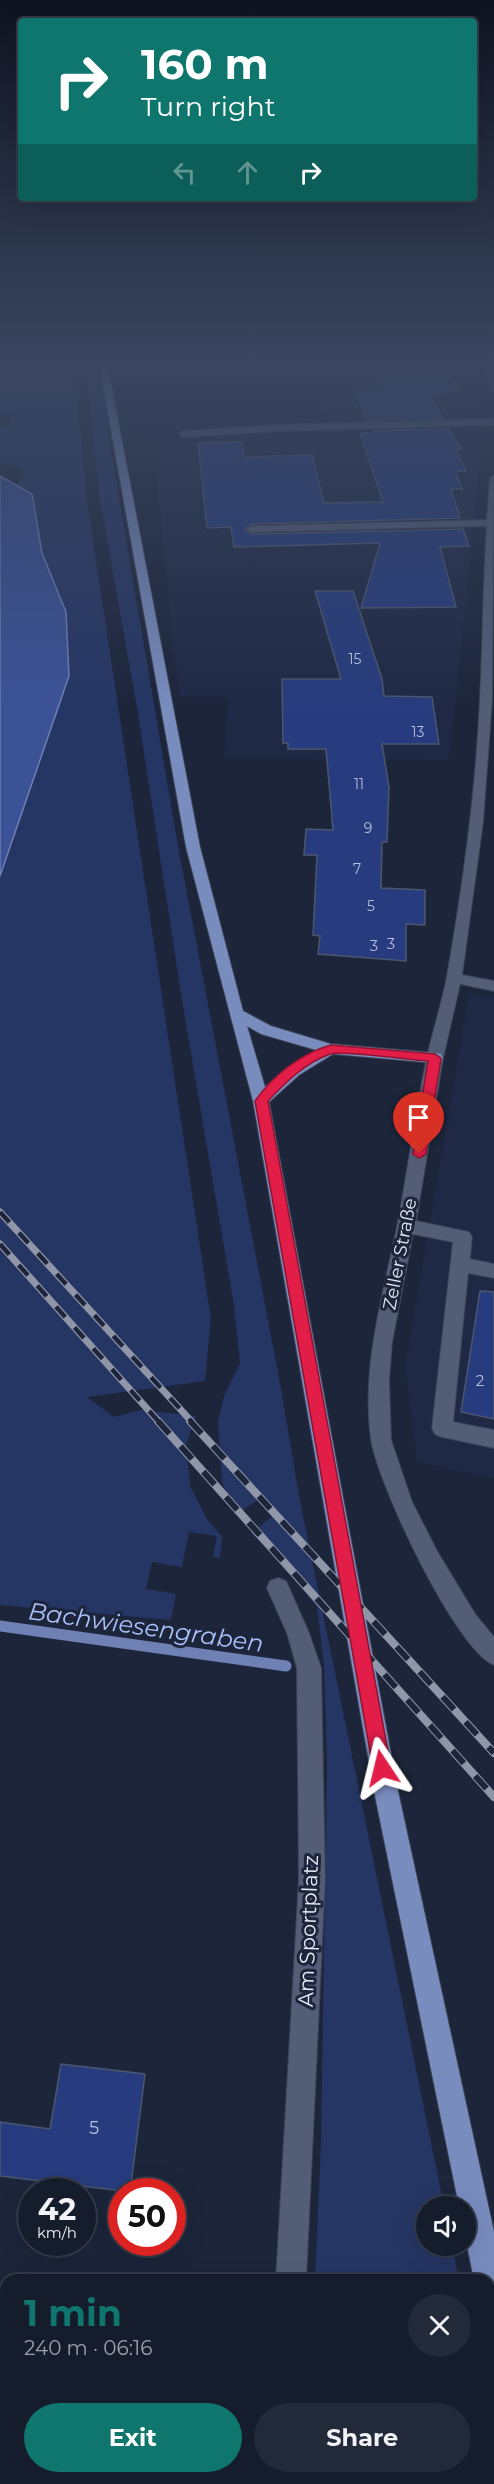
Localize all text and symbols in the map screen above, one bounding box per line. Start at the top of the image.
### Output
text: 160 m [141,38,269,90]
icon: right [42,42,120,120]
text: Turn right [141,90,276,123]
icon: left [168,156,201,189]
icon: ahead [231,156,264,189]
icon: right [294,156,327,189]
house number: 15 [349,650,362,668]
house number: 13 [412,723,425,741]
house number: 11 [354,775,364,793]
house number: 9 [364,819,372,837]
house number: 7 [353,860,361,878]
house number: 5 [367,897,375,915]
house number: 3 [387,934,395,953]
house number: 3 [370,936,378,955]
pin [393,1092,444,1154]
icon: arrive [402,1101,435,1134]
street label: Zeller Straße [378,1196,422,1312]
house number: 2 [476,1371,484,1390]
water label: Bachwiesengraben [27,1596,265,1658]
position arrow [350,1736,414,1800]
street label: Am Sportplatz [293,1855,323,2007]
house number: 5 [89,2117,99,2139]
speed limit sign: 50 [108,2178,186,2256]
text: 42 [38,2191,76,2228]
map controls [416,2196,476,2256]
button: sound [416,2196,476,2256]
text: km/h [37,2223,77,2242]
text: 1 min [24,2291,122,2335]
button: close [408,2294,471,2357]
text: 240 m · 06:16 [24,2336,152,2360]
button: Exit [24,2403,242,2472]
button: Share [254,2403,471,2472]

